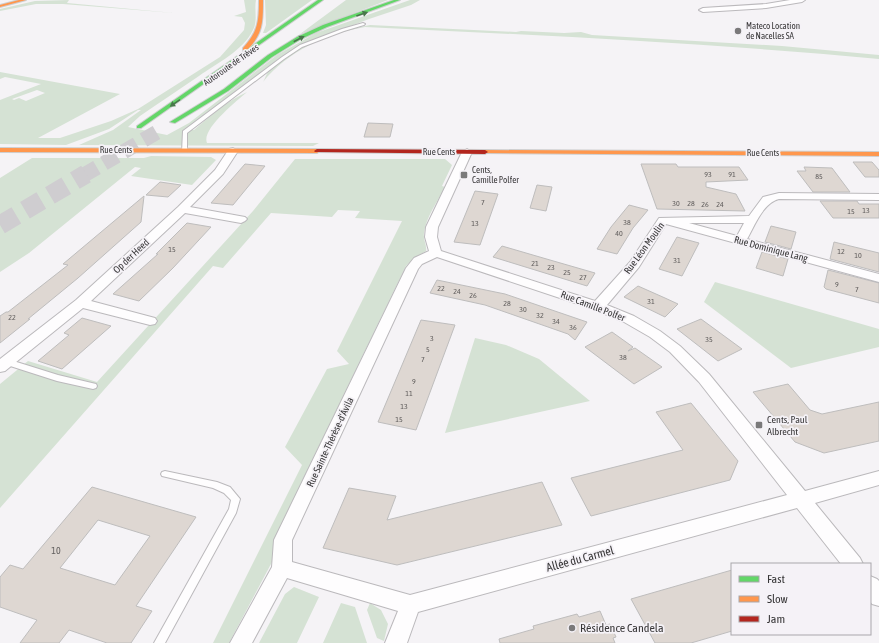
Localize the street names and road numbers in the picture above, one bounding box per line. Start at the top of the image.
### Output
street label: Autoroute de Trèves [201,42,261,88]
street label: Rue Cents [100,145,132,155]
street label: Rue Cents [423,147,455,157]
street label: Rue Cents [747,148,779,158]
street label: Rue Léon Moulin [622,220,666,276]
street label: Rue Dominique Lang [733,234,810,264]
street label: Op der Heed [111,236,151,275]
street label: Rue Camille Polfer [559,289,628,324]
street label: Rue Sainte-Thérèse-d'Ávila [304,395,356,489]
street label: Allée du Carmel [545,543,616,575]

